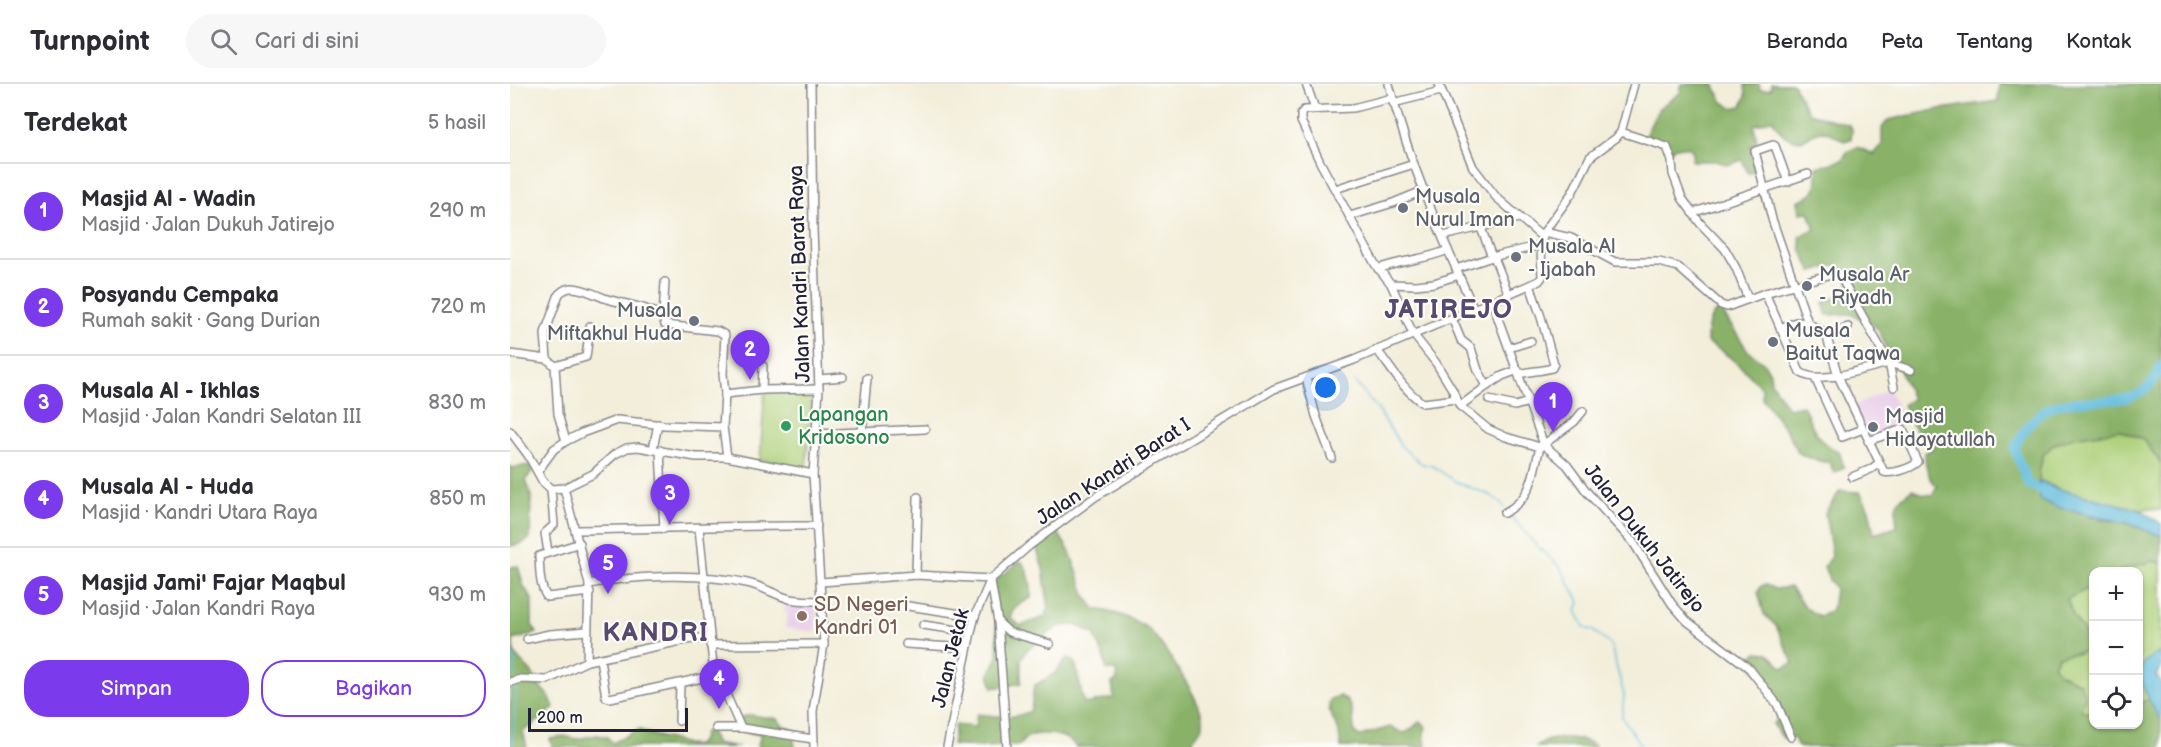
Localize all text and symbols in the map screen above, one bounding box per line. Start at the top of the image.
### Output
search box [186,14,606,68]
text: Turnpoint [30,25,150,58]
icon: search [207,25,240,58]
text: Cari di sini [255,28,359,55]
text: Beranda [1766,29,1848,54]
text: Peta [1881,29,1924,54]
text: Tentang [1957,29,2033,54]
text: Kontak [2066,29,2131,54]
text: Terdekat [24,108,127,139]
text: 5 hasil [428,111,486,135]
street label: Jalan Kandri Barat Raya [784,165,816,383]
place label: Musala Nurul Iman [1415,185,1515,232]
text: Masjid Al - Wadin [81,186,256,213]
text: 1 [39,199,48,223]
text: 290 m [429,199,486,223]
marker: Musala Nurul Iman [1396,201,1410,215]
text: Masjid · Jalan Dukuh Jatirejo [81,213,335,237]
place label: Musala Al - Ijabah [1528,235,1615,282]
marker: Musala Al - Ijabah [1509,250,1523,264]
place label: Musala Ar - Riyadh [1819,263,1910,310]
marker: Musala Ar - Riyadh [1800,279,1814,293]
text: Posyandu Cempaka [81,282,279,309]
text: 2 [38,295,49,319]
text: 720 m [431,295,486,319]
district label: JATIREJO [1385,295,1513,326]
place label: Musala Miftakhul Huda [547,299,682,346]
text: Rumah sakit · Gang Durian [81,309,320,333]
marker: Musala Miftakhul Huda [687,314,701,328]
place label: Musala Baitut Taqwa [1785,319,1900,366]
pin: 2 [730,330,770,380]
marker: Musala Baitut Taqwa [1766,335,1780,349]
your location [1311,373,1340,402]
text: Musala Al - Ikhlas [81,378,260,405]
pin: 1 [1534,382,1572,432]
text: 3 [38,391,49,415]
text: 830 m [428,391,486,415]
place label: Lapangan Kridosono [798,403,890,450]
text: Masjid · Jalan Kandri Selatan III [81,405,361,429]
place label: Masjid Hidayatullah [1885,405,1995,452]
street label: Jalan Kandri Barat I [1032,413,1195,531]
marker: Lapangan Kridosono [779,419,793,433]
marker: Masjid Hidayatullah [1866,420,1880,434]
street label: Jalan Dukuh Jatirejo [1579,459,1710,618]
text: Musala Al - Huda [81,474,254,501]
pin: 3 [650,474,690,524]
text: 4 [38,487,49,511]
text: 850 m [429,487,486,511]
text: Masjid · Kandri Utara Raya [81,501,318,525]
pin: 5 [588,544,628,594]
map controls [2089,567,2143,729]
button: + [2089,567,2143,621]
text: Masjid Jami' Fajar Maqbul [81,570,346,597]
text: 5 [38,583,49,607]
text: 930 m [428,583,486,607]
place label: SD Negeri Kandri 01 [814,593,908,640]
text: Masjid · Jalan Kandri Raya [81,597,315,621]
street label: Jalan Jetak [927,606,975,710]
marker: SD Negeri Kandri 01 [795,609,809,623]
district label: KANDRI [603,618,709,649]
button: − [2089,621,2143,675]
button: Simpan [24,660,249,717]
button: Bagikan [261,660,486,717]
pin: 4 [700,660,738,709]
button: locate [2089,675,2143,729]
scale bar [528,705,688,732]
text: 200 m [537,709,583,728]

